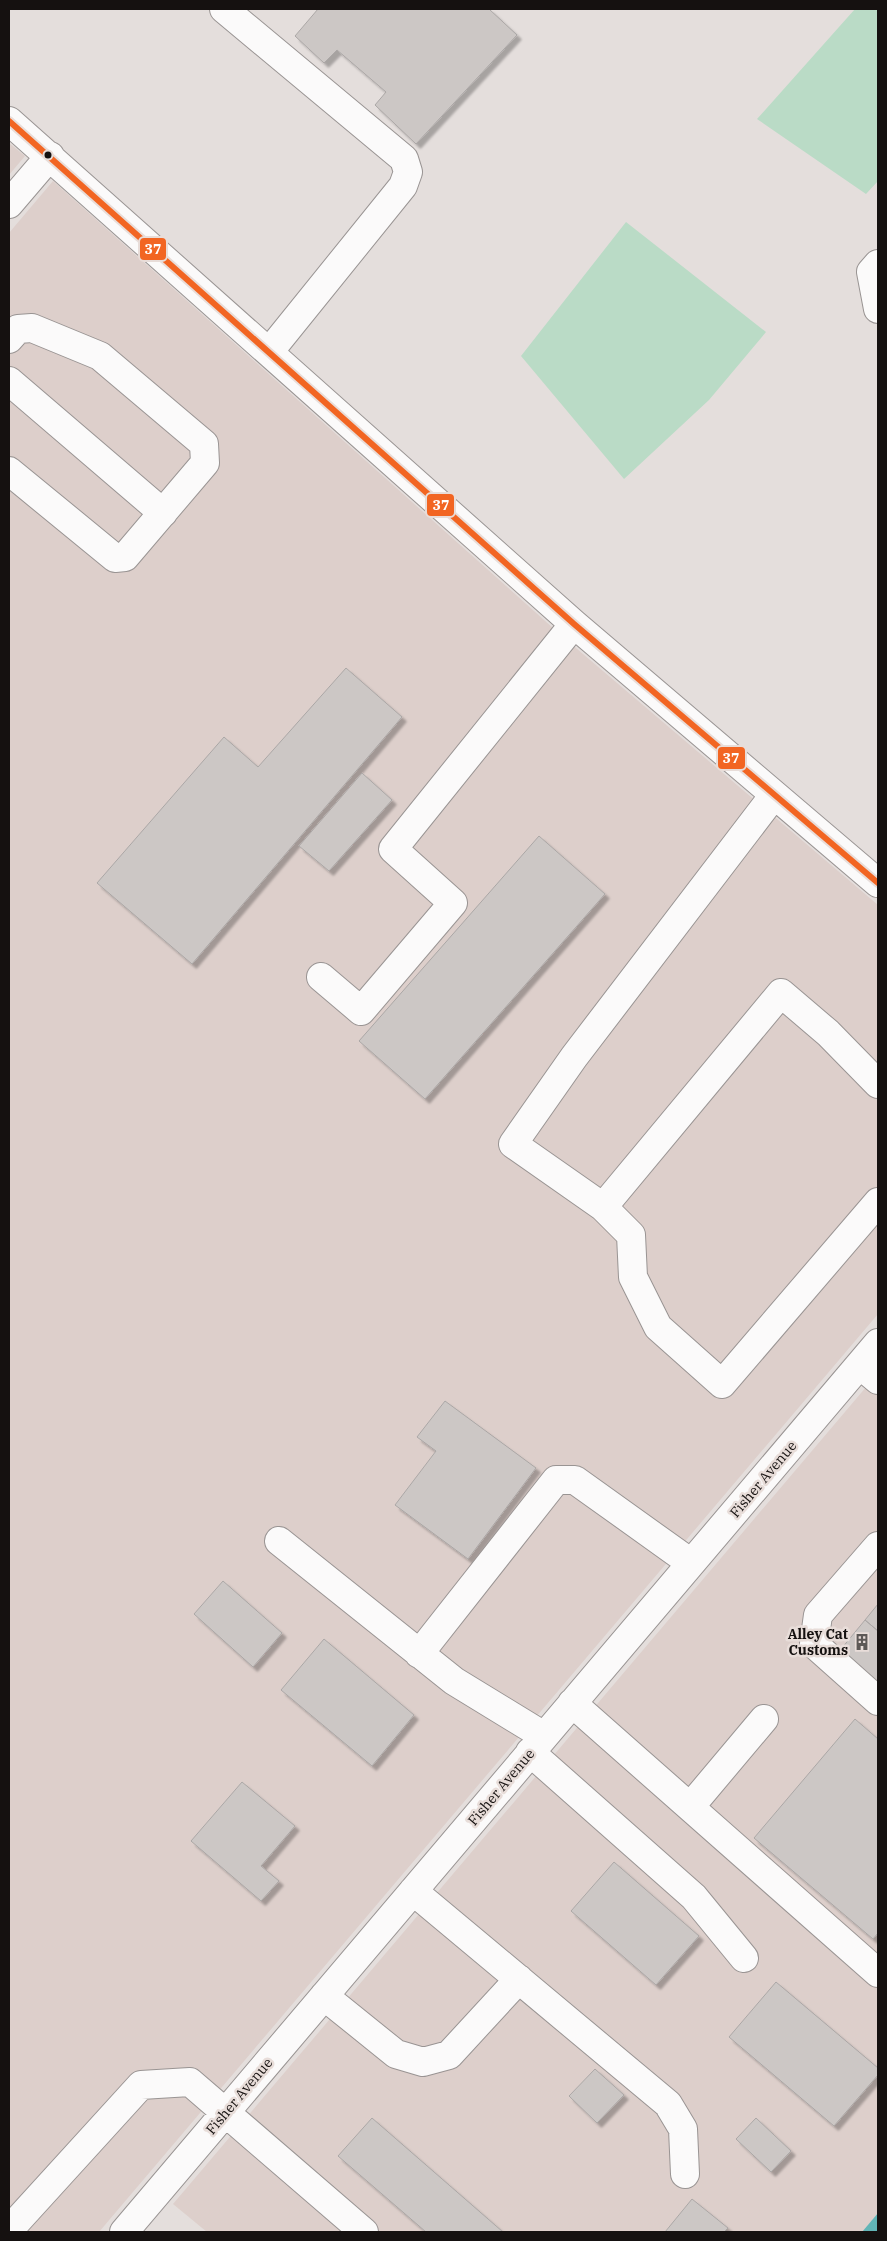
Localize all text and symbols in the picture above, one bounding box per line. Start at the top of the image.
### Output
unlabelled marker [43,150,53,160]
line badge: 37 [139,237,167,261]
text: 37 [145,240,161,258]
line badge: 37 [426,493,455,517]
text: 37 [433,496,449,514]
line badge: 37 [717,746,746,770]
text: 37 [723,749,739,767]
street label: Fisher Avenue [726,1437,800,1521]
place label: Alley Cat Customs [788,1625,848,1659]
building icon: Alley Cat Customs [852,1632,872,1652]
street label: Fisher Avenue [464,1745,538,1829]
street label: Fisher Avenue [202,2054,276,2138]

